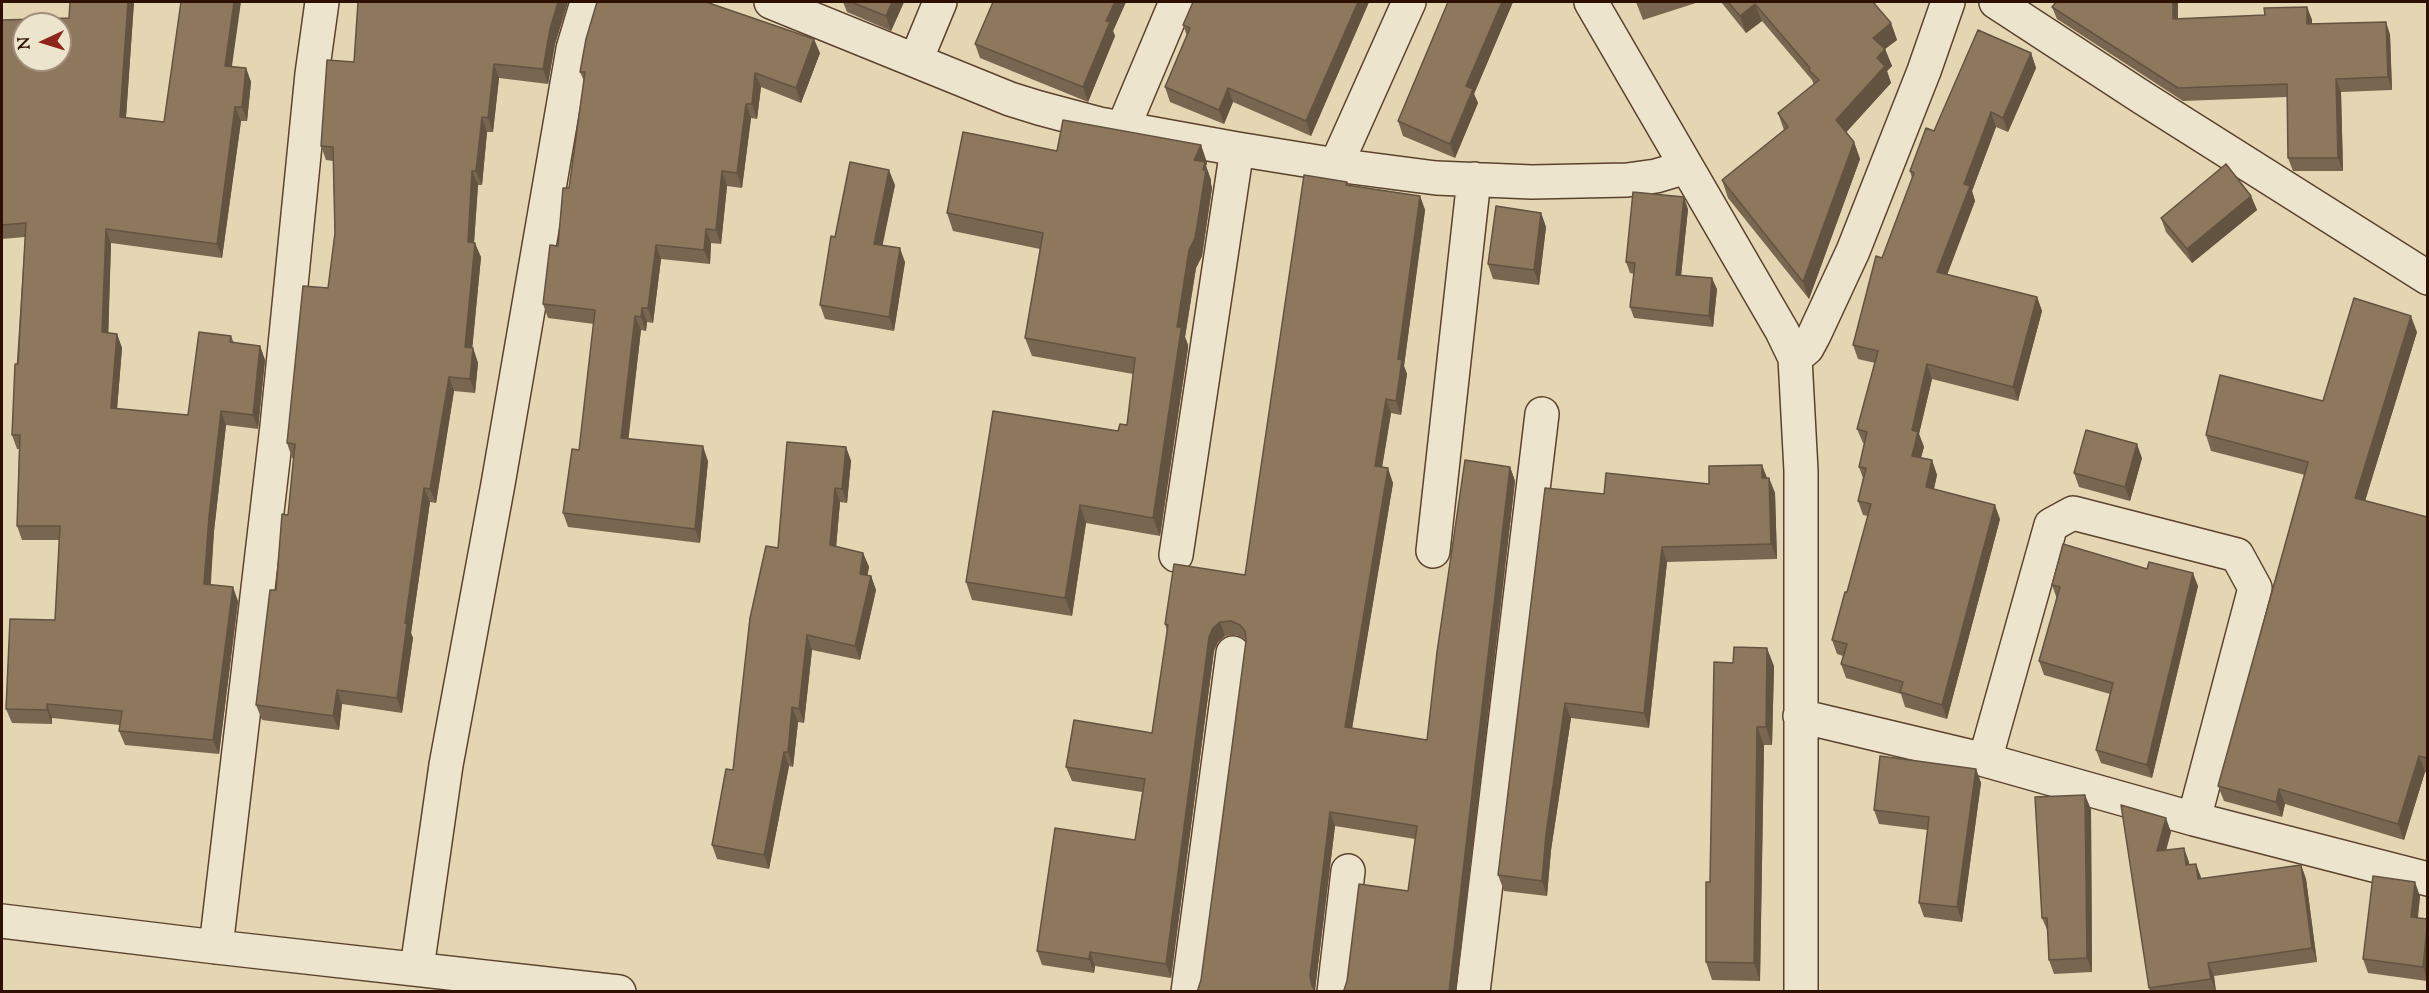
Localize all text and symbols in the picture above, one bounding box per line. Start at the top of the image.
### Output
north arrow [12,12,72,72]
text: N [14,36,37,50]

